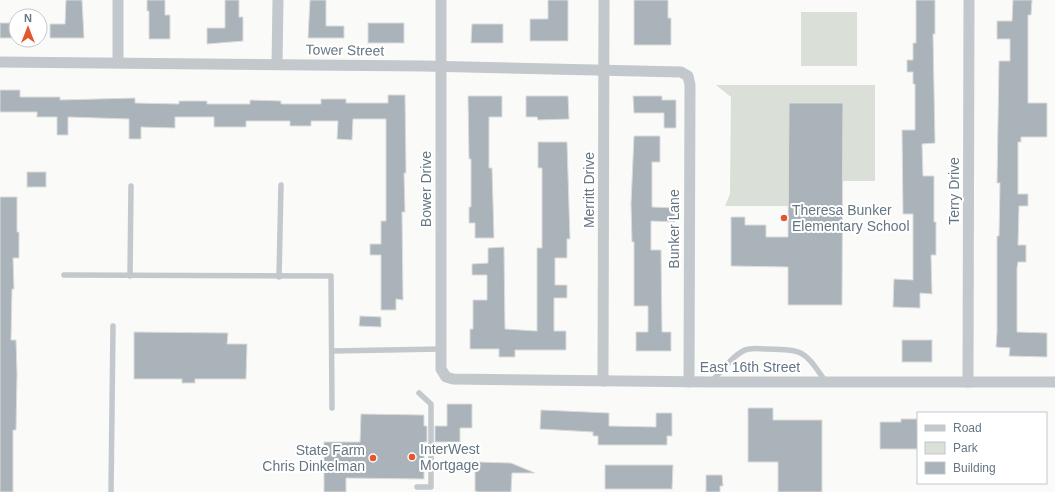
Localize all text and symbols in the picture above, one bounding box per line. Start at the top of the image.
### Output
north arrow [8,8,48,48]
text: N [24,12,32,24]
street label: Tower Street [306,41,385,59]
street label: Bower Drive [418,151,434,227]
street label: Merritt Drive [581,152,597,228]
street label: Terry Drive [946,157,962,225]
street label: Bunker Lane [666,189,682,269]
place label: Theresa Bunker Elementary School [792,202,910,234]
marker: Theresa Bunker Elementary School [779,213,789,223]
street label: East 16th Street [700,359,800,375]
legend [917,412,1047,484]
text: Road [953,421,982,435]
place label: InterWest Mortgage [420,441,480,473]
text: Park [953,441,979,455]
place label: State Farm Chris Dinkelman [262,442,365,474]
marker: InterWest Mortgage [407,452,417,462]
marker: State Farm Chris Dinkelman [368,453,378,463]
text: Building [953,461,996,475]

